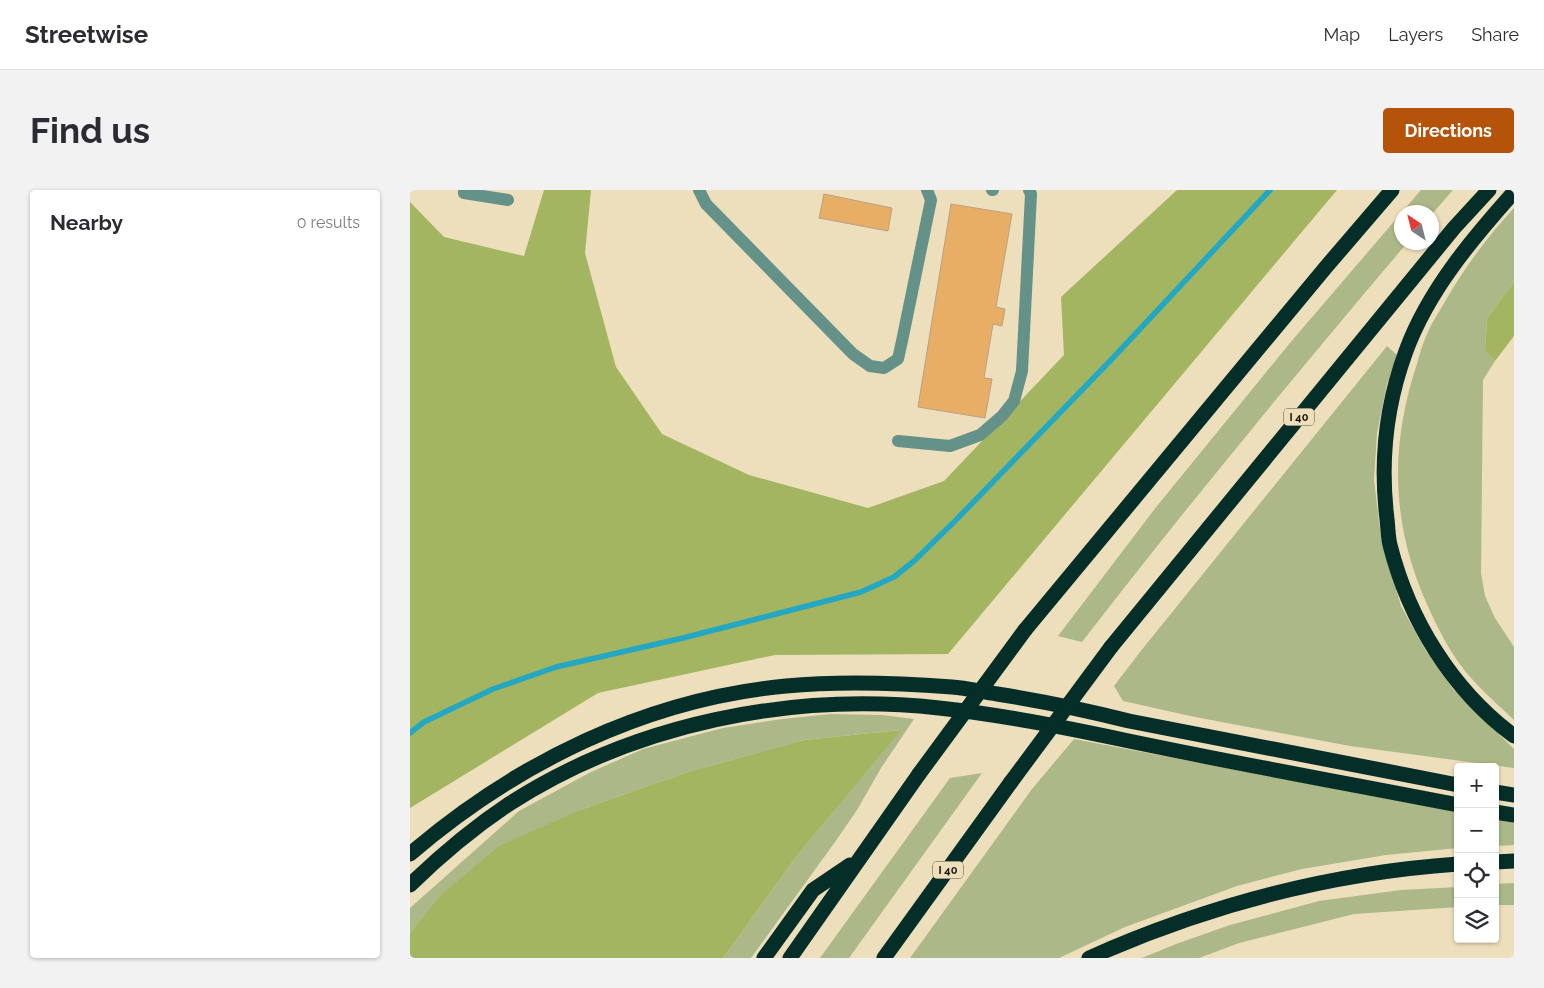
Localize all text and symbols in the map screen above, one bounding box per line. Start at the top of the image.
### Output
text: Streetwise [25,20,148,49]
text: Map [1324,24,1360,45]
text: Layers [1388,24,1443,45]
text: Share [1471,24,1519,45]
button: Directions [1383,108,1514,153]
text: Find us [30,110,150,151]
north arrow [1394,205,1439,250]
text: Nearby [50,210,123,235]
text: 0 results [297,213,360,232]
road number: I 40 [1284,408,1314,426]
map controls [1454,763,1499,943]
button: + [1454,763,1499,808]
button: − [1454,808,1499,853]
button: locate [1454,853,1499,898]
road number: I 40 [933,862,963,878]
button: layers [1454,898,1499,943]

